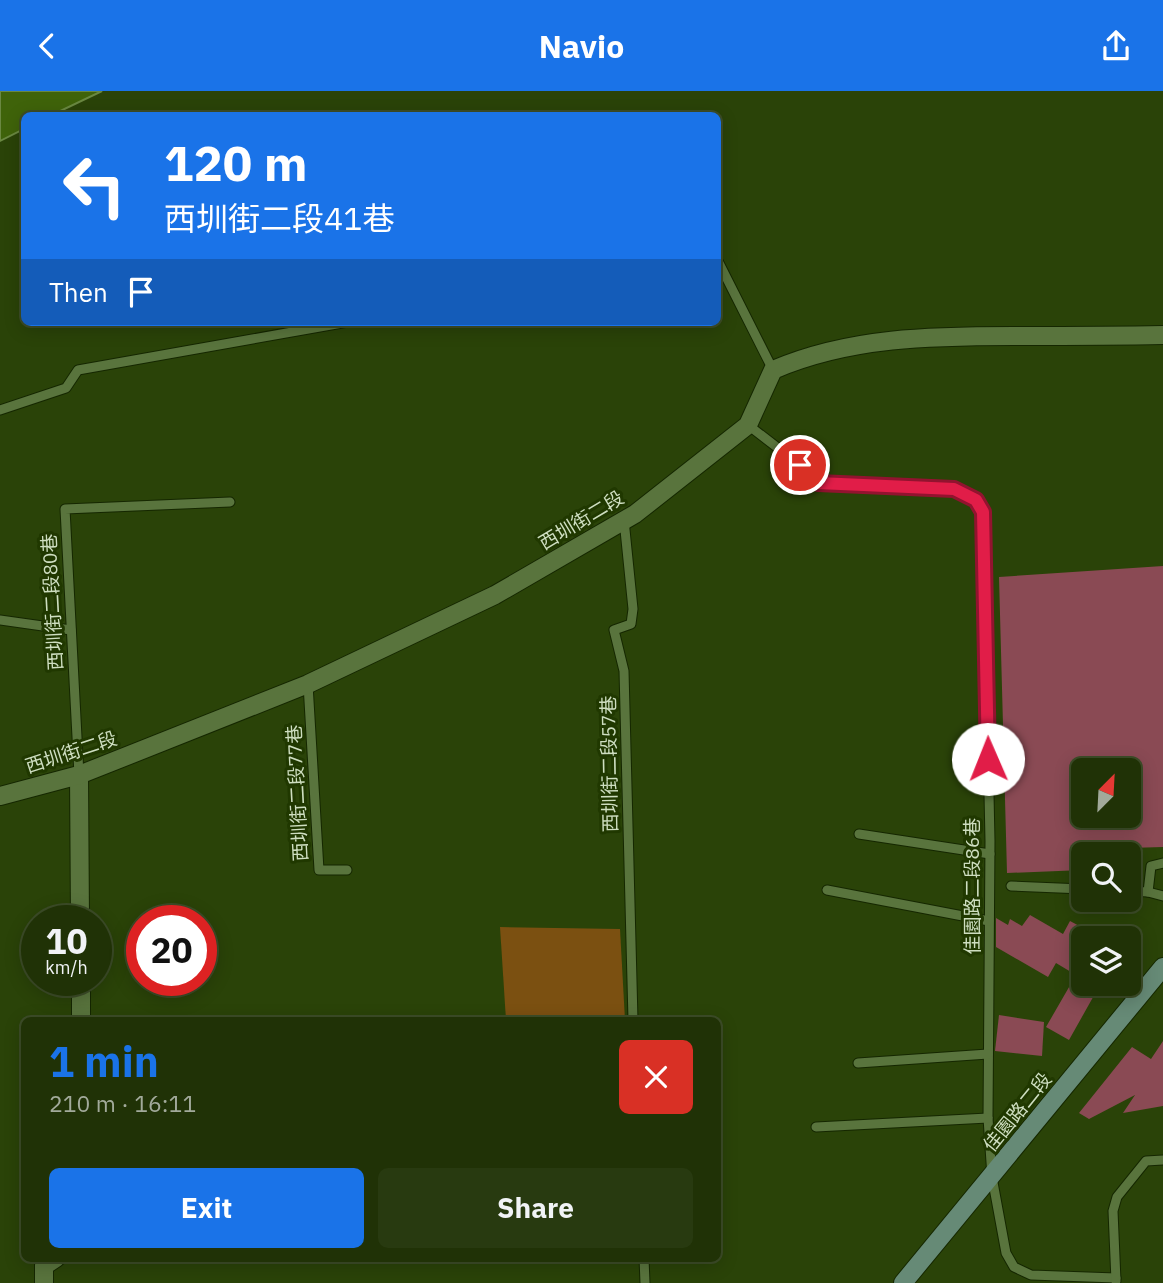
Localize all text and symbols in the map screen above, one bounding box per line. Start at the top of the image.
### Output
text: Navio [539,25,624,67]
icon: back [28,27,66,65]
icon: share [1097,27,1135,65]
text: 120 m [164,131,308,194]
icon: left [49,140,140,231]
text: 西圳街二段41巷 [164,197,394,239]
icon: arrive [122,273,160,311]
text: Then [49,275,108,309]
pin [770,435,830,495]
icon: arrive [781,446,819,484]
street label: 西圳街二段 [534,485,628,555]
street label: 西圳街二段80巷 [36,533,68,671]
street label: 西圳街二段57巷 [596,695,622,833]
position arrow [951,722,1025,796]
street label: 西圳街二段77巷 [281,724,313,862]
street label: 西圳街二段 [22,726,120,778]
north arrow [1071,758,1141,828]
map controls [1071,758,1141,996]
street label: 佳園路二段86巷 [960,818,984,954]
button: search [1071,842,1141,912]
speed limit sign: 20 [126,905,217,996]
text: 10 [45,918,88,964]
button: layers [1071,926,1141,996]
text: km/h [45,956,88,979]
text: 1 min [49,1034,159,1089]
button: close [619,1040,693,1114]
street label: 佳園路二段 [978,1068,1056,1156]
text: 210 m · 16:11 [49,1088,196,1118]
button: Exit [49,1168,364,1248]
button: Share [378,1168,693,1248]

